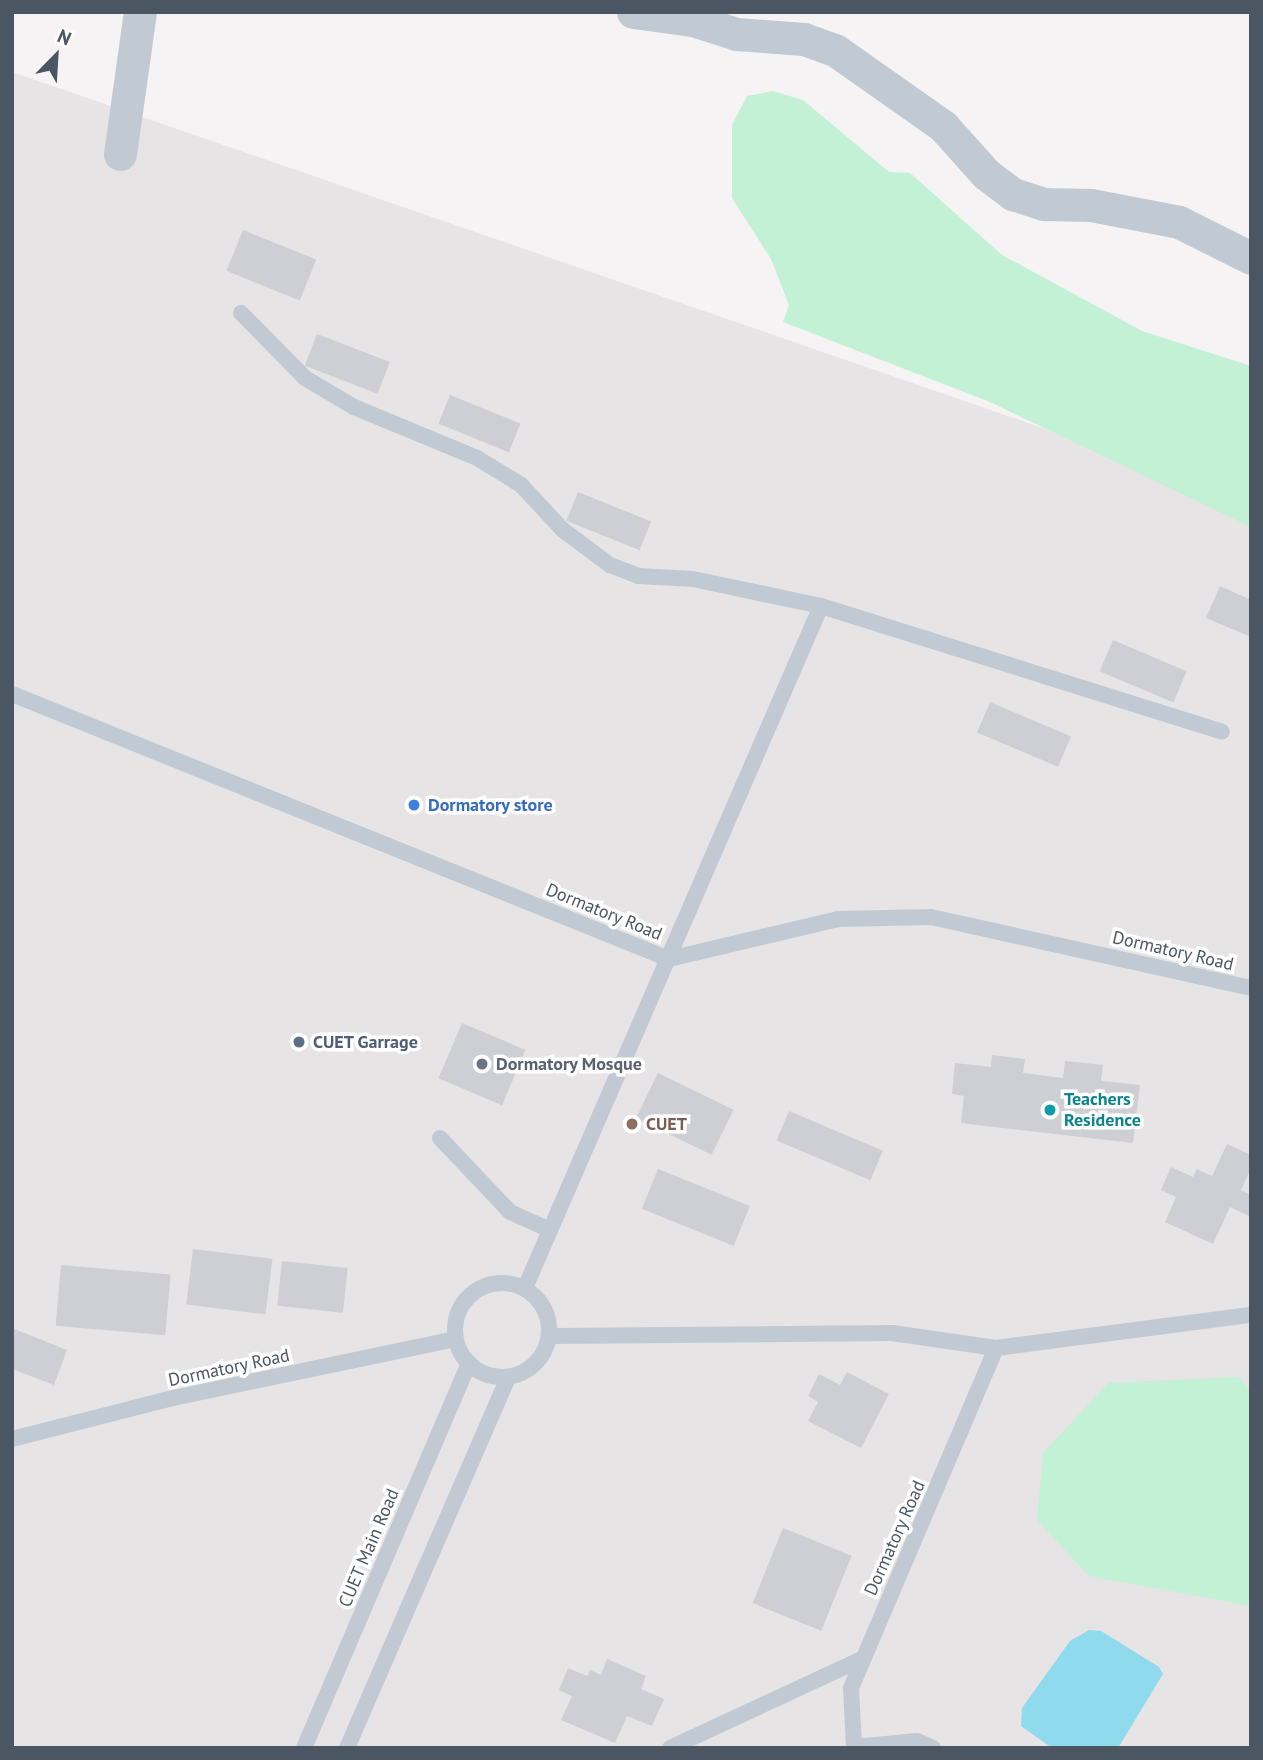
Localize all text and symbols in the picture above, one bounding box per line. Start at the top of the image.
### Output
north arrow [21,21,91,91]
text: N [54,23,75,50]
place label: Dormatory store [428,794,553,816]
marker: Dormatory store [406,797,422,813]
street label: Dormatory Road [542,879,666,945]
street label: Dormatory Road [1110,927,1236,975]
place label: CUET Garrage [313,1031,419,1053]
marker: CUET Garrage [291,1034,307,1050]
place label: Dormatory Mosque [496,1053,643,1075]
marker: Dormatory Mosque [474,1056,490,1072]
place label: Teachers Residence [1064,1089,1141,1132]
marker: Teachers Residence [1042,1102,1058,1118]
place label: CUET [646,1113,687,1135]
marker: CUET [624,1116,640,1132]
street label: Dormatory Road [166,1345,292,1391]
street label: Dormatory Road [860,1477,930,1599]
street label: CUET Main Road [334,1485,404,1611]

